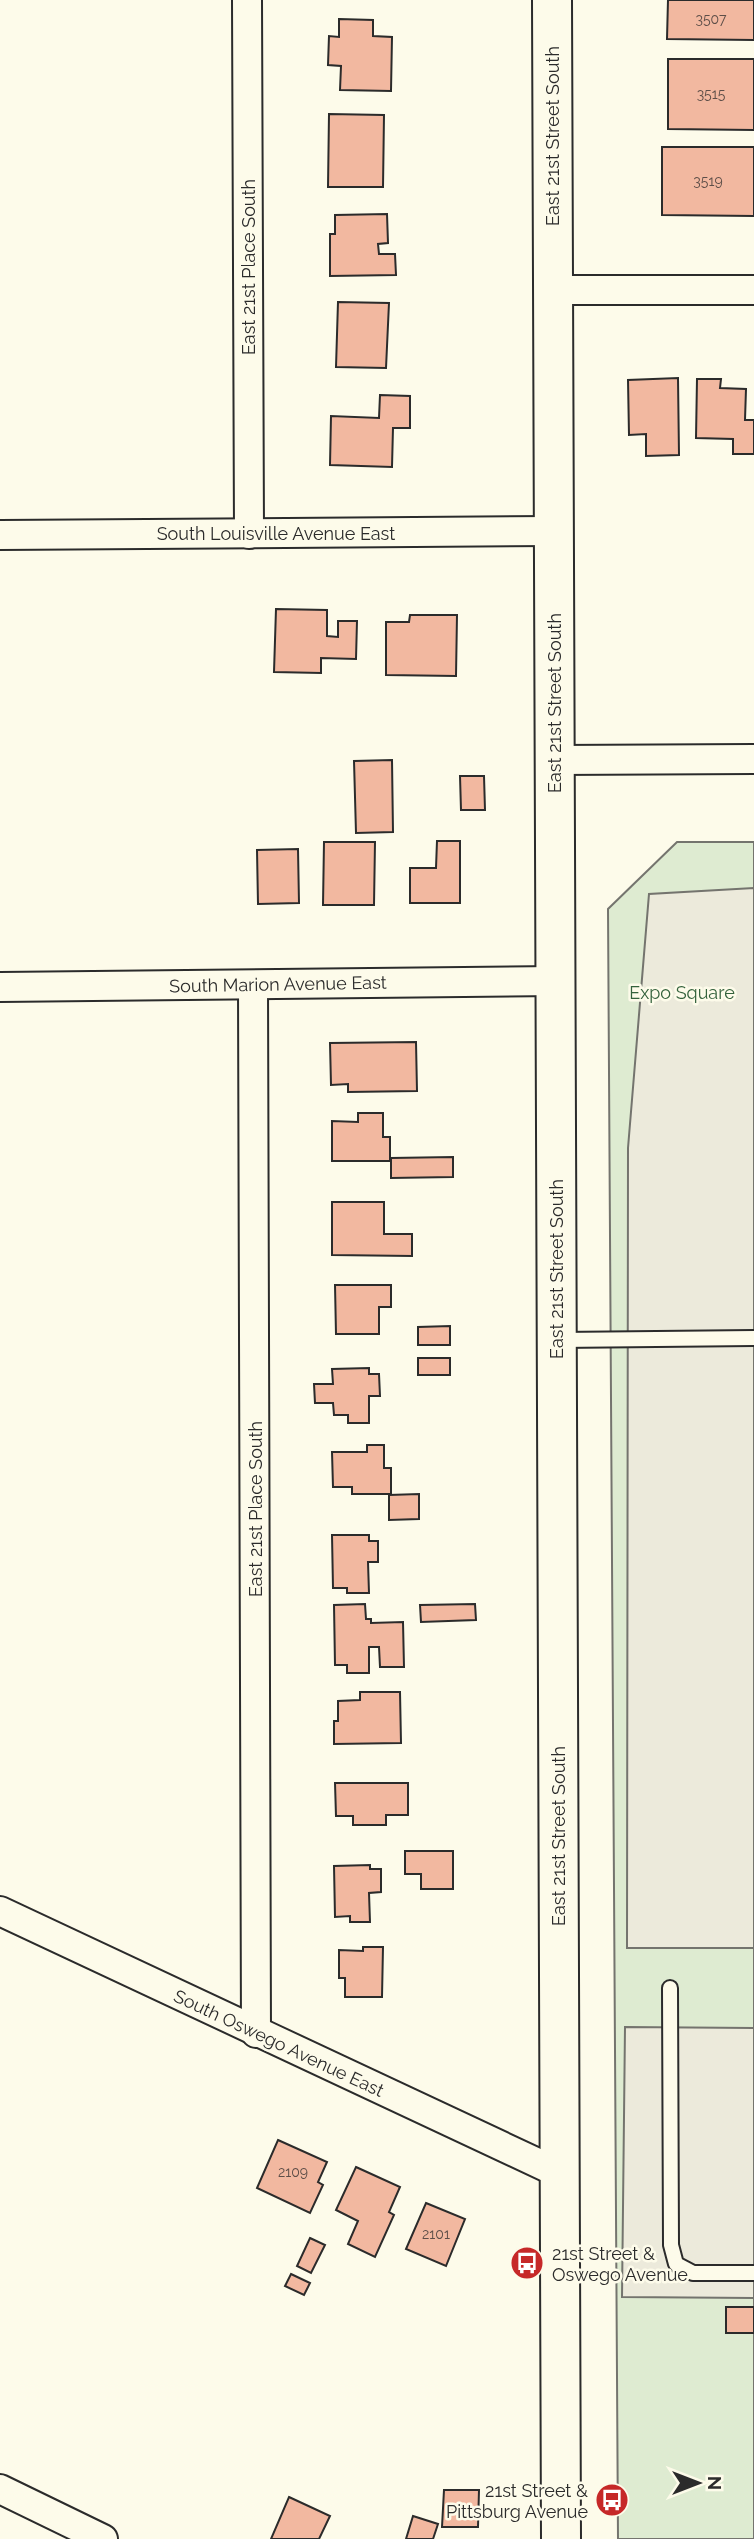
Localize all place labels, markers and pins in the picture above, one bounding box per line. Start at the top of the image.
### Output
place label: 21st Street & Oswego Avenue [552,2243,688,2285]
bus stop icon: 21st Street & Oswego Avenue [508,2244,546,2282]
place label: 21st Street & Pittsburg Avenue [446,2480,588,2522]
bus stop icon: 21st Street & Pittsburg Avenue [593,2481,631,2519]

